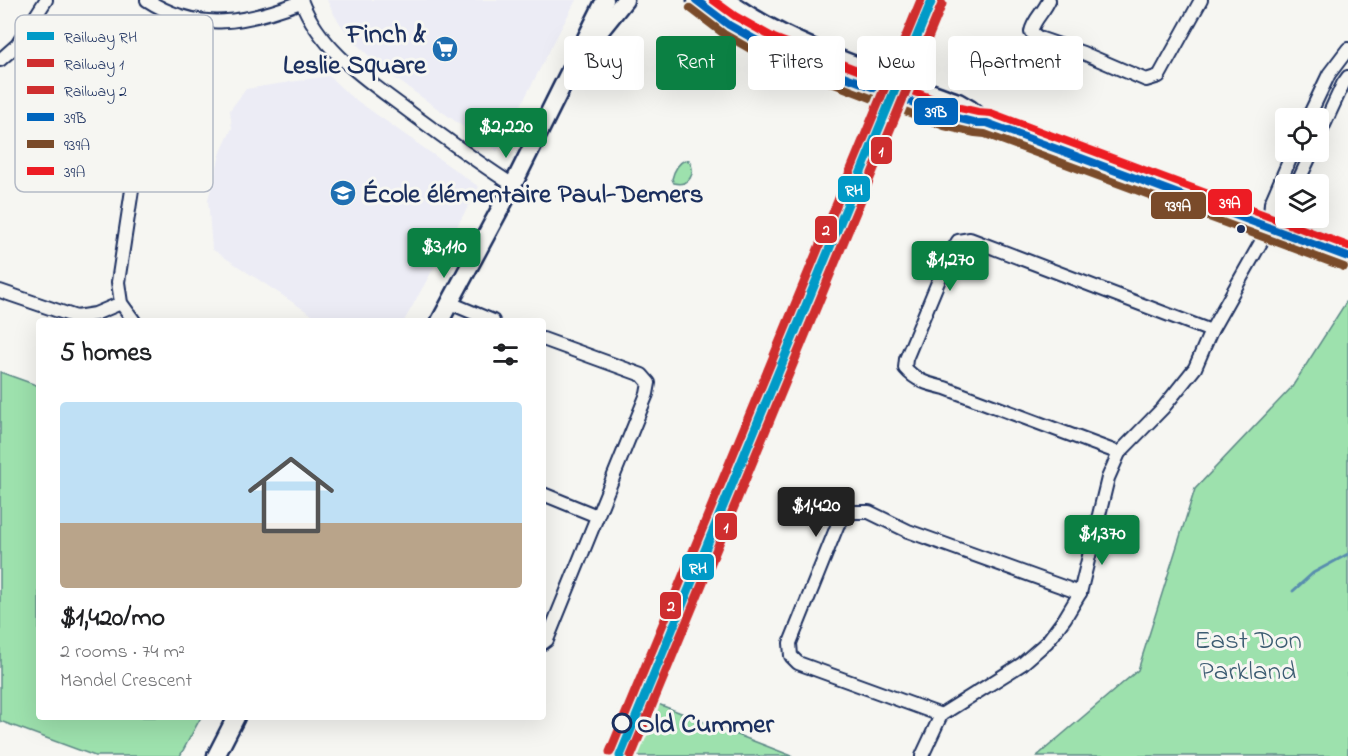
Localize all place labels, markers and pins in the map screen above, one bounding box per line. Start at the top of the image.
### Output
place label: Finch & Leslie Square [283,16,427,86]
supermarket icon: Finch & Leslie Square [430,34,460,64]
pin: $2,220 [457,108,555,159]
place label: École élémentaire Paul-Demers [362,176,703,215]
school or university icon: École élémentaire Paul-Demers [328,178,358,208]
unlabelled marker [1235,223,1247,235]
pin: $3,110 [395,228,493,279]
pin: $1,270 [901,241,999,292]
pin: $1,420 [767,487,865,538]
pin: $1,370 [1053,515,1151,566]
place label: Old Cummer [637,706,774,745]
marker: Old Cummer [612,713,632,733]

